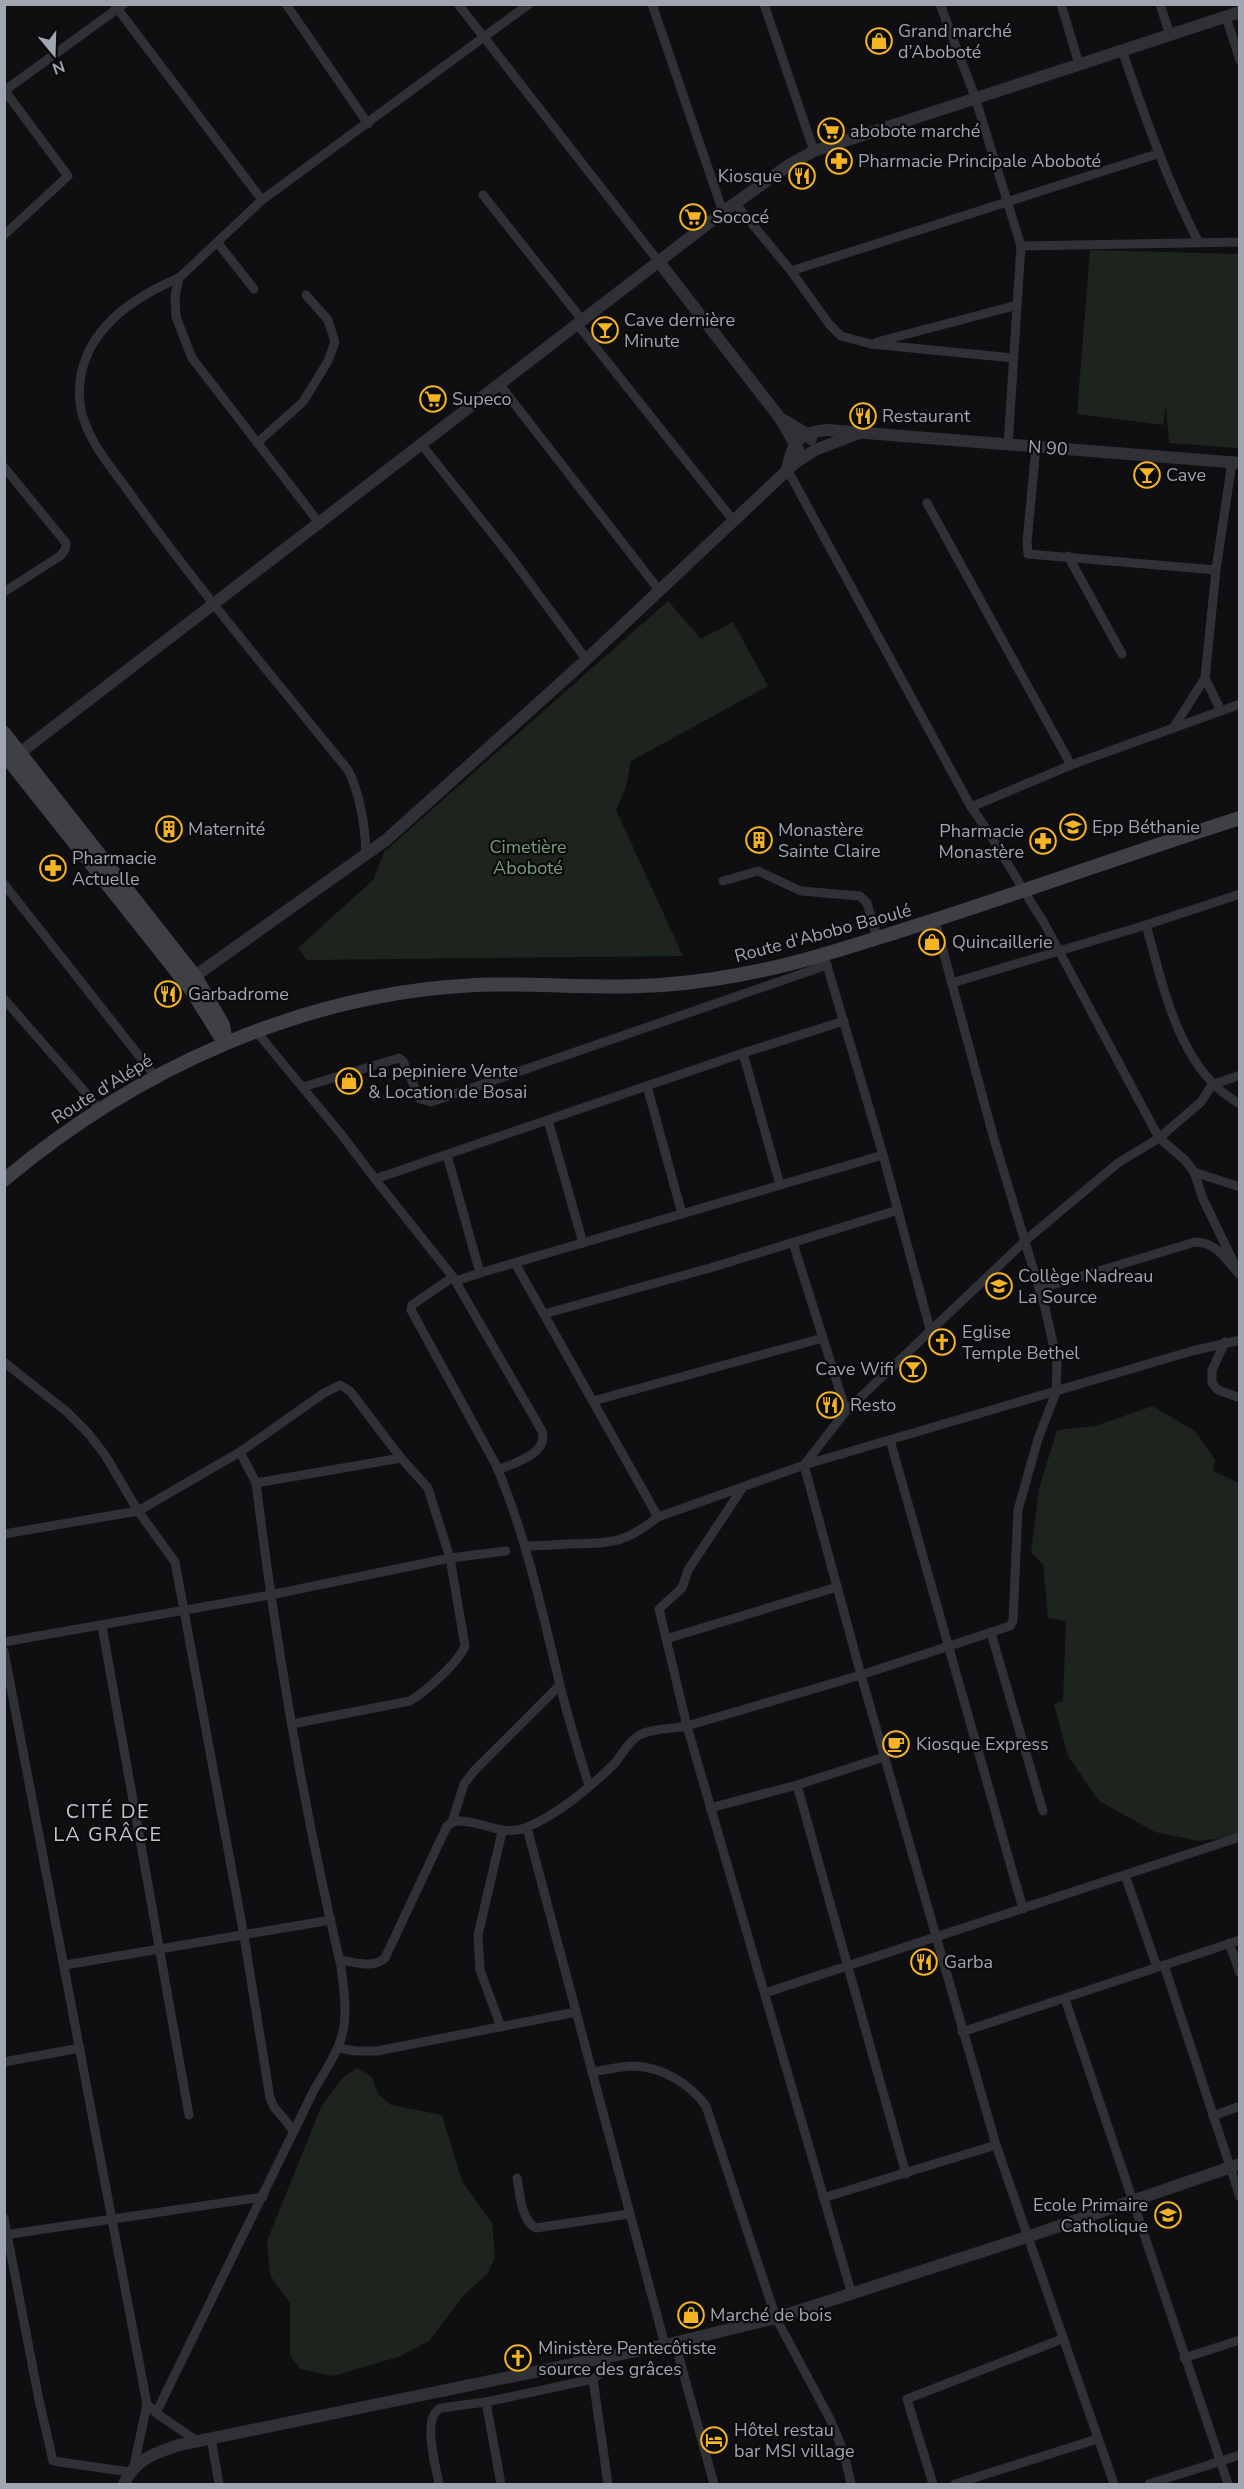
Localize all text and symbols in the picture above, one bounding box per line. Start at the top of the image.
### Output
place label: Grand marché d’Aboboté [898,19,1012,64]
north arrow [24,24,84,84]
shop icon: Grand marché d’Aboboté [864,26,894,56]
text: N [49,55,68,80]
supermarket icon: abobote marché [816,116,846,146]
place label: abobote marché [850,119,980,143]
pharmacy icon: Pharmacie Principale Aboboté [824,146,854,176]
place label: Pharmacie Principale Aboboté [858,149,1101,173]
restaurant icon: Kiosque [787,161,817,191]
place label: Kiosque [718,164,782,188]
supermarket icon: Sococé [678,202,708,232]
place label: Sococé [712,205,769,229]
place label: Cave dernière Minute [624,308,735,353]
bar icon: Cave dernière Minute [590,315,620,345]
supermarket icon: Supeco [418,384,448,414]
place label: Supeco [452,387,511,411]
restaurant icon: Restaurant [848,401,878,431]
place label: Restaurant [882,404,971,428]
street label: N 90 [1027,435,1069,461]
bar icon: Cave [1132,460,1162,490]
place label: Cave [1166,463,1206,487]
school or university icon: Epp Béthanie [1058,812,1088,842]
building icon: Maternité [154,814,184,844]
place label: Epp Béthanie [1092,815,1200,839]
place label: Maternité [188,817,265,841]
place label: Monastère Sainte Claire [778,818,880,863]
place label: Pharmacie Monastère [939,819,1024,864]
building icon: Monastère Sainte Claire [744,825,774,855]
pharmacy icon: Pharmacie Monastère [1028,826,1058,856]
park label: Cimetière Aboboté [489,835,567,880]
place label: Pharmacie Actuelle [72,846,157,891]
pharmacy icon: Pharmacie Actuelle [38,853,68,883]
street label: Route d'Abobo Baoulé [732,898,914,968]
shop icon: Quincaillerie [917,927,947,957]
place label: Quincaillerie [952,930,1053,954]
restaurant icon: Garbadrome [153,979,183,1009]
place label: Garbadrome [188,982,289,1006]
street label: Route d'Alépé [47,1048,157,1130]
place label: La pepiniere Vente & Location de Bosai [368,1059,527,1104]
shop icon: La pepiniere Vente & Location de Bosai [334,1066,364,1096]
place label: Collège Nadreau La Source [1018,1264,1153,1309]
school or university icon: Collège Nadreau La Source [984,1271,1014,1301]
place label: Eglise Temple Bethel [962,1320,1080,1365]
church icon: Eglise Temple Bethel [927,1327,957,1357]
bar icon: Cave Wifi [898,1354,928,1384]
place label: Cave Wifi [815,1357,894,1381]
restaurant icon: Resto [815,1390,845,1420]
place label: Resto [850,1393,896,1417]
cafe icon: Kiosque Express [881,1729,911,1759]
place label: Kiosque Express [916,1732,1049,1756]
district label: CITÉ DE LA GRÂCE [53,1798,163,1848]
restaurant icon: Garba [909,1947,939,1977]
place label: Garba [944,1950,993,1974]
place label: Ecole Primaire Catholique [1033,2193,1148,2238]
school or university icon: Ecole Primaire Catholique [1153,2200,1183,2230]
shop icon: Marché de bois [676,2300,706,2330]
place label: Marché de bois [710,2303,832,2327]
place label: Ministère Pentecôtiste source des grâces [538,2336,716,2381]
church icon: Ministère Pentecôtiste source des grâces [503,2343,533,2373]
place label: Hôtel restau bar MSI village [734,2418,855,2463]
hotel icon: Hôtel restau bar MSI village [699,2425,729,2455]

